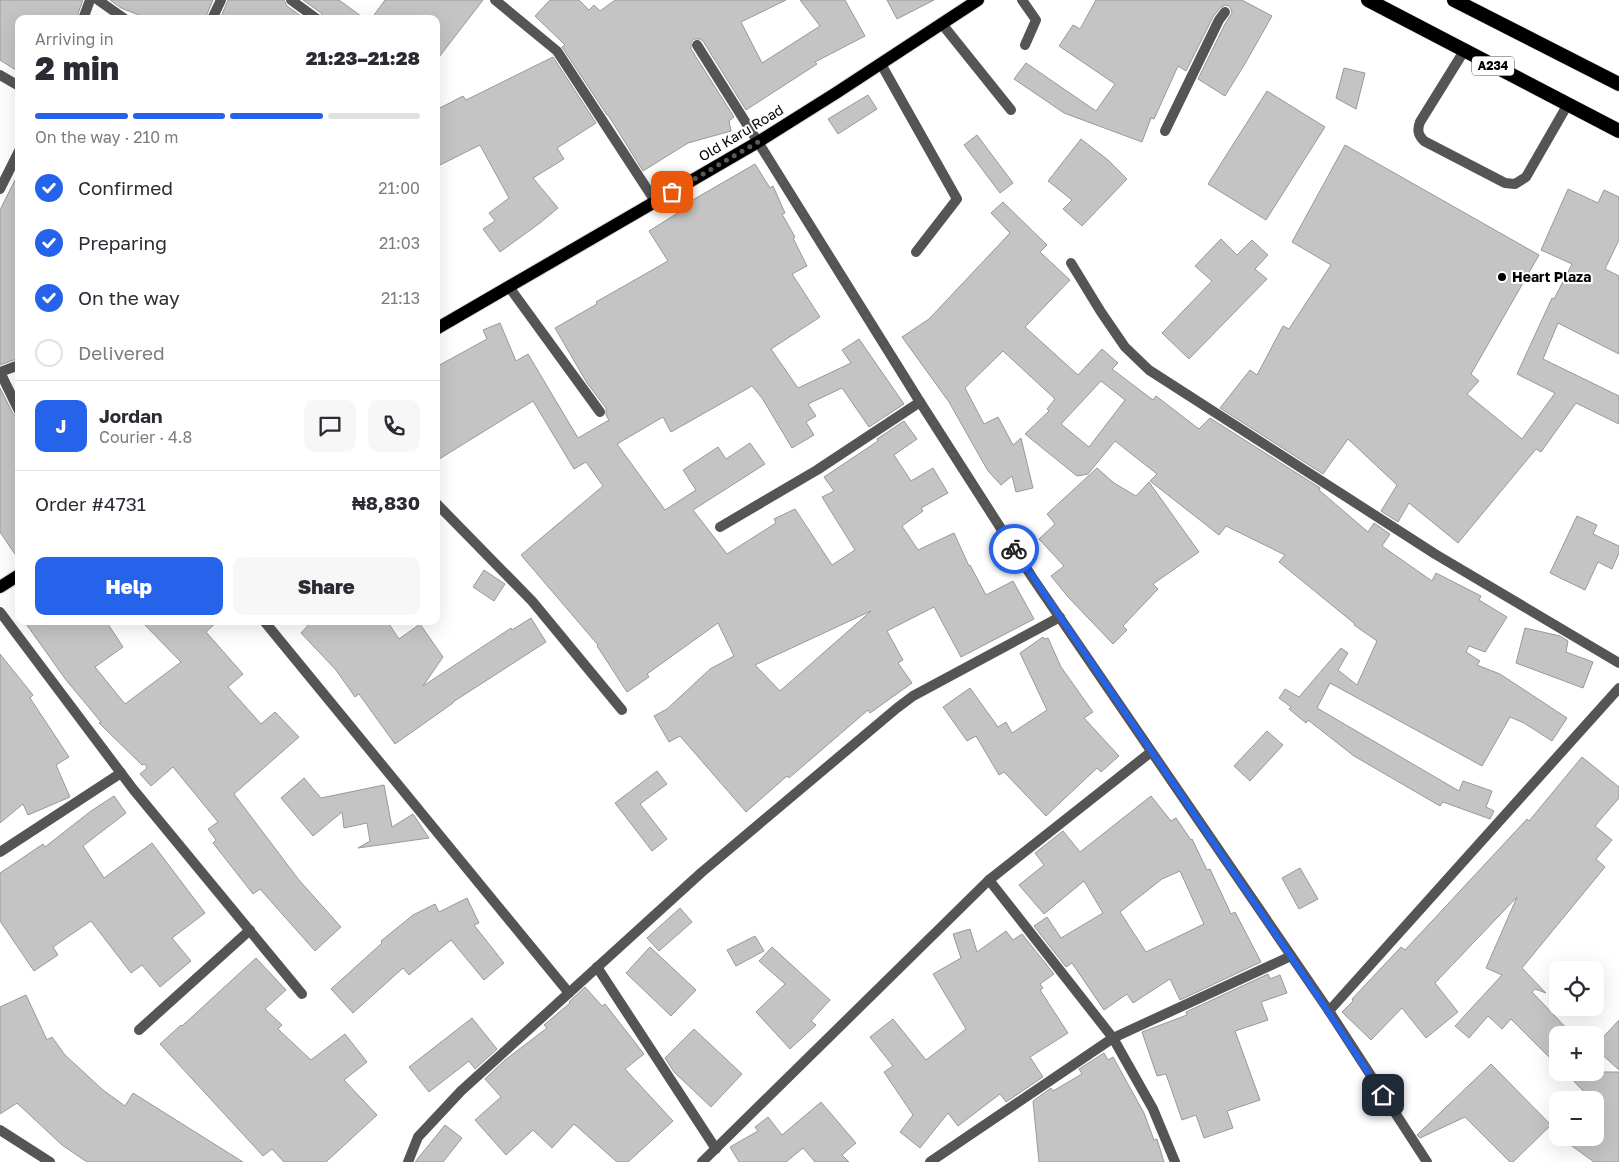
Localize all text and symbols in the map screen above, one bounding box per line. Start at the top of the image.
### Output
text: Arriving in [35,29,114,49]
text: 21:23–21:28 [306,46,420,69]
text: 2 min [35,49,119,87]
road number: A234 [1472,56,1514,76]
street label: Old Karu Road [695,101,786,165]
text: On the way · 210 m [35,127,178,147]
pin [651,171,693,213]
icon: check [35,174,63,202]
text: Confirmed [78,176,173,199]
text: 21:00 [378,178,420,198]
icon: bag [658,178,686,206]
icon: check [35,229,63,257]
text: Preparing [78,231,167,254]
text: 21:03 [379,233,420,253]
place label: Heart Plaza [1512,268,1591,285]
marker: Heart Plaza [1496,271,1508,283]
icon: check [35,284,63,312]
text: On the way [78,286,180,309]
text: 21:13 [381,288,420,308]
text: Delivered [78,341,165,364]
button: chat [304,400,356,452]
button: phone [368,400,420,452]
text: Jordan [99,404,163,427]
text: J [56,414,66,437]
text: Courier · 4.8 [99,427,192,447]
text: ₦8,830 [352,491,420,514]
text: Order #4731 [35,492,146,515]
courier [989,524,1039,574]
icon: bike [1000,535,1028,563]
button: Help [35,557,223,615]
button: Share [233,557,420,615]
map controls [1549,961,1604,1146]
button: locate [1549,961,1604,1016]
button: + [1549,1026,1604,1081]
pin [1362,1074,1404,1116]
icon: home [1369,1081,1397,1109]
button: − [1549,1091,1604,1146]

